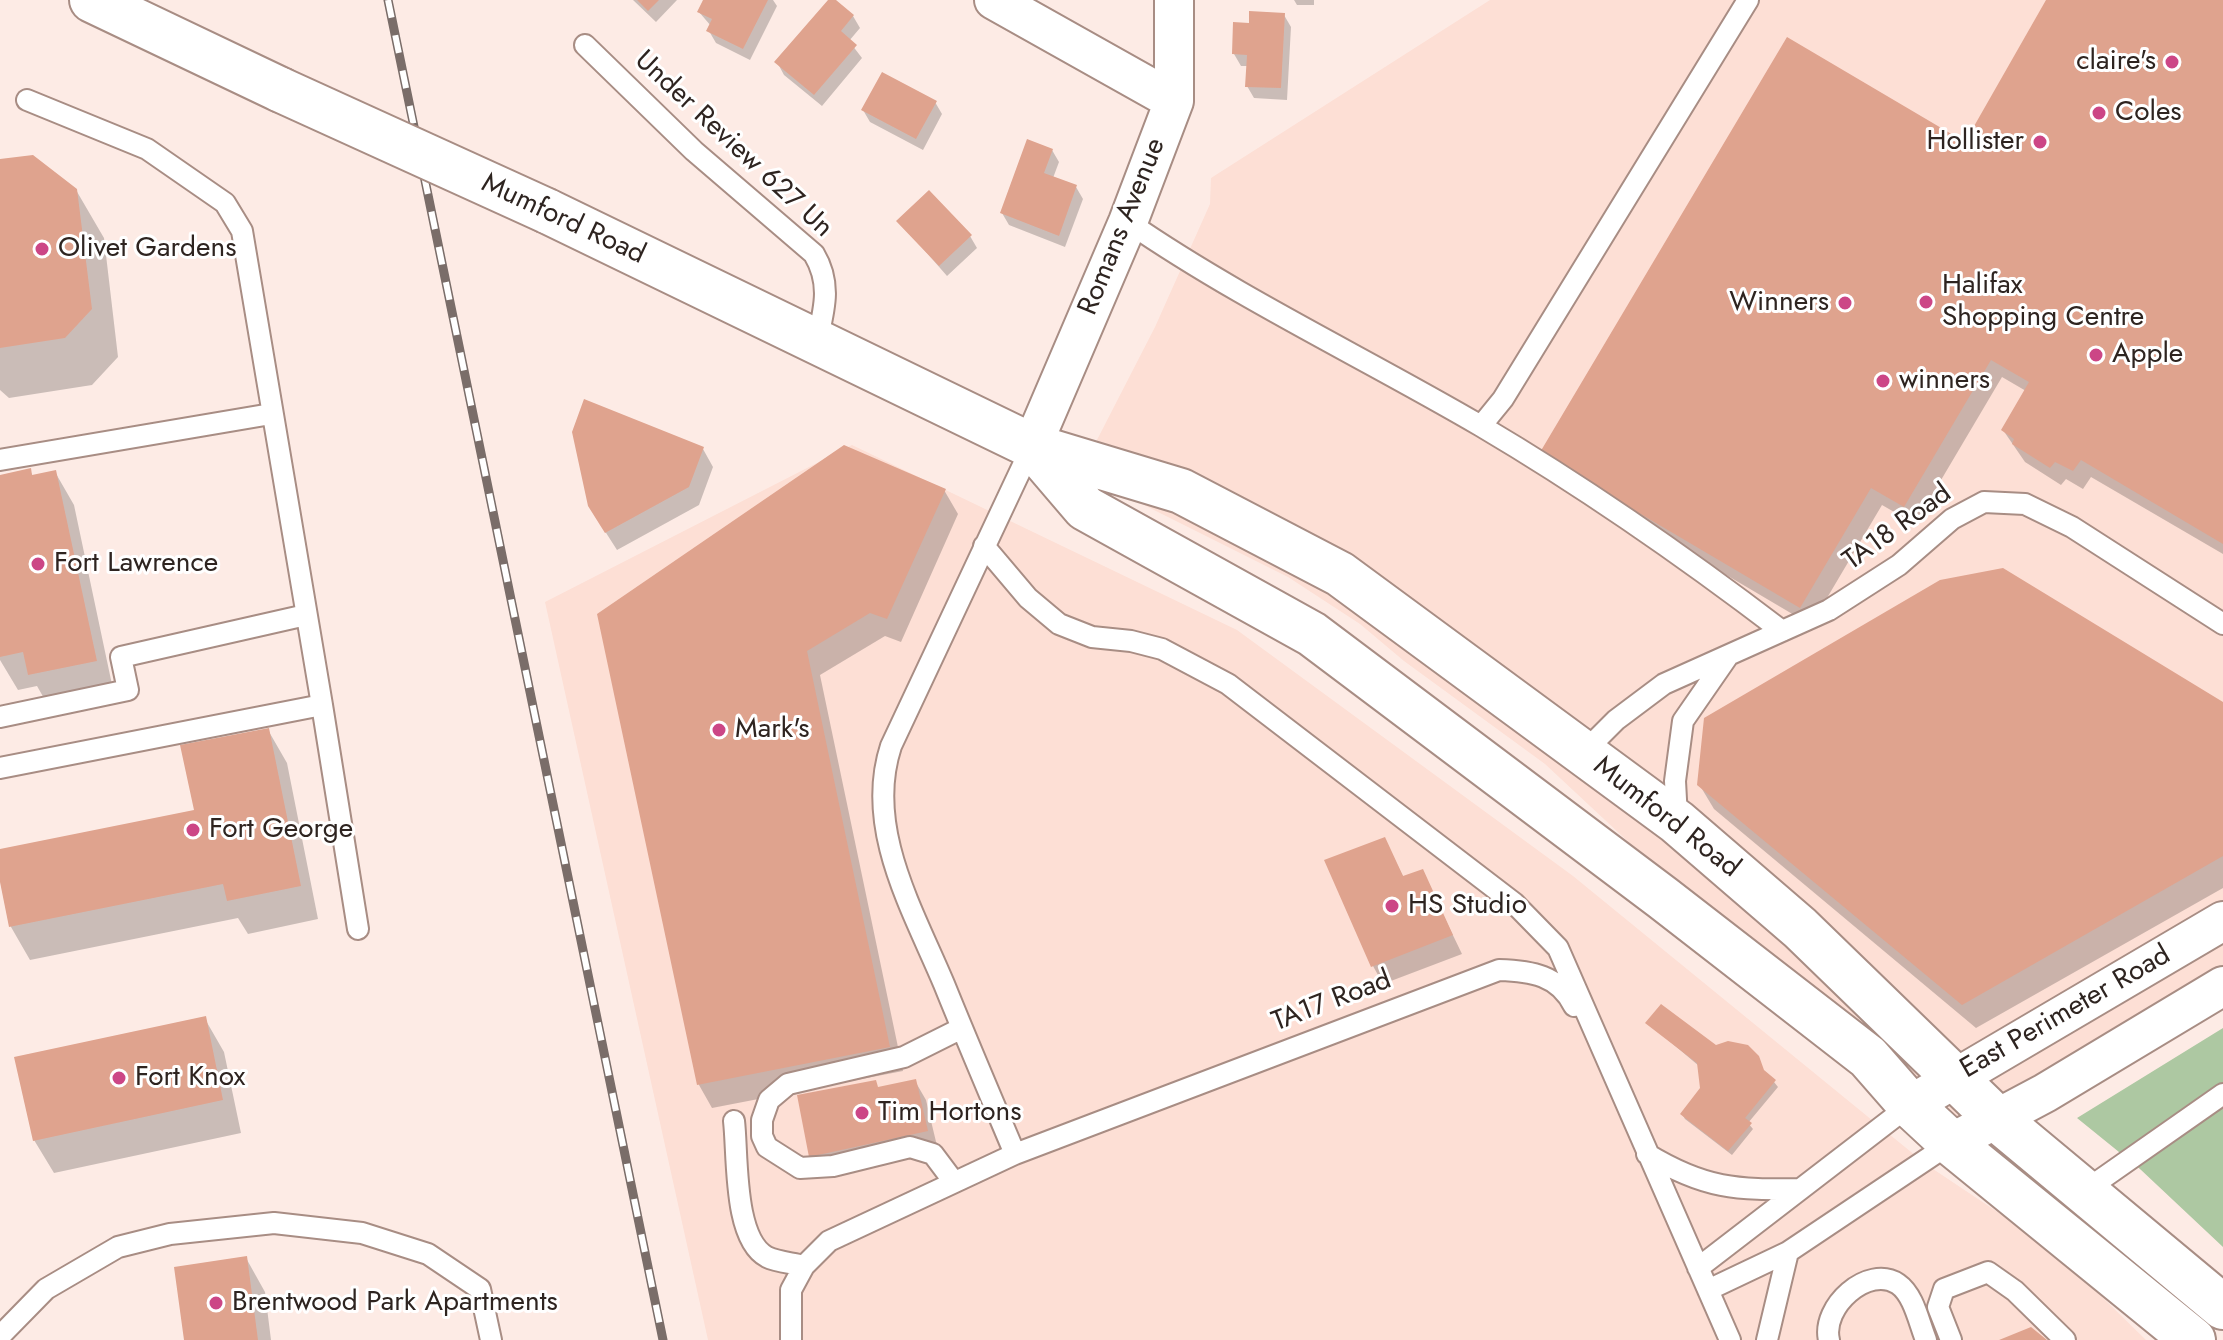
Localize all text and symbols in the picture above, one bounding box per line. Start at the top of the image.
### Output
street label: Under Review 627 Un [627,44,839,246]
place label: claire's [2076,45,2156,79]
marker: claire's [2163,53,2181,71]
place label: Coles [2115,96,2182,130]
marker: Coles [2090,104,2108,122]
place label: Hollister [1927,125,2024,159]
marker: Hollister [2031,133,2049,151]
street label: Romans Avenue [1072,134,1174,320]
street label: Mumford Road [476,167,650,273]
place label: Olivet Gardens [58,232,236,266]
marker: Olivet Gardens [33,240,51,258]
place label: Halifax Shopping Centre [1942,269,2144,335]
place label: Winners [1729,286,1829,320]
marker: Halifax Shopping Centre [1917,293,1935,311]
marker: Winners [1836,294,1854,312]
place label: Apple [2112,338,2183,372]
marker: Apple [2087,346,2105,364]
place label: winners [1899,364,1990,398]
marker: winners [1874,372,1892,390]
street label: TA18 Road [1837,478,1959,578]
place label: Fort Lawrence [54,547,218,581]
marker: Fort Lawrence [29,555,47,573]
place label: Mark's [735,713,810,747]
marker: Mark's [710,721,728,739]
street label: Mumford Road [1586,750,1746,886]
place label: Fort George [209,813,353,847]
marker: Fort George [184,821,202,839]
place label: HS Studio [1408,889,1527,923]
marker: HS Studio [1383,897,1401,915]
street label: East Perimeter Road [1955,939,2177,1087]
street label: TA17 Road [1268,964,1396,1040]
place label: Fort Knox [135,1061,245,1095]
marker: Fort Knox [110,1069,128,1087]
place label: Tim Hortons [878,1096,1021,1130]
marker: Tim Hortons [853,1104,871,1122]
place label: Brentwood Park Apartments [232,1286,558,1320]
marker: Brentwood Park Apartments [207,1294,225,1312]

